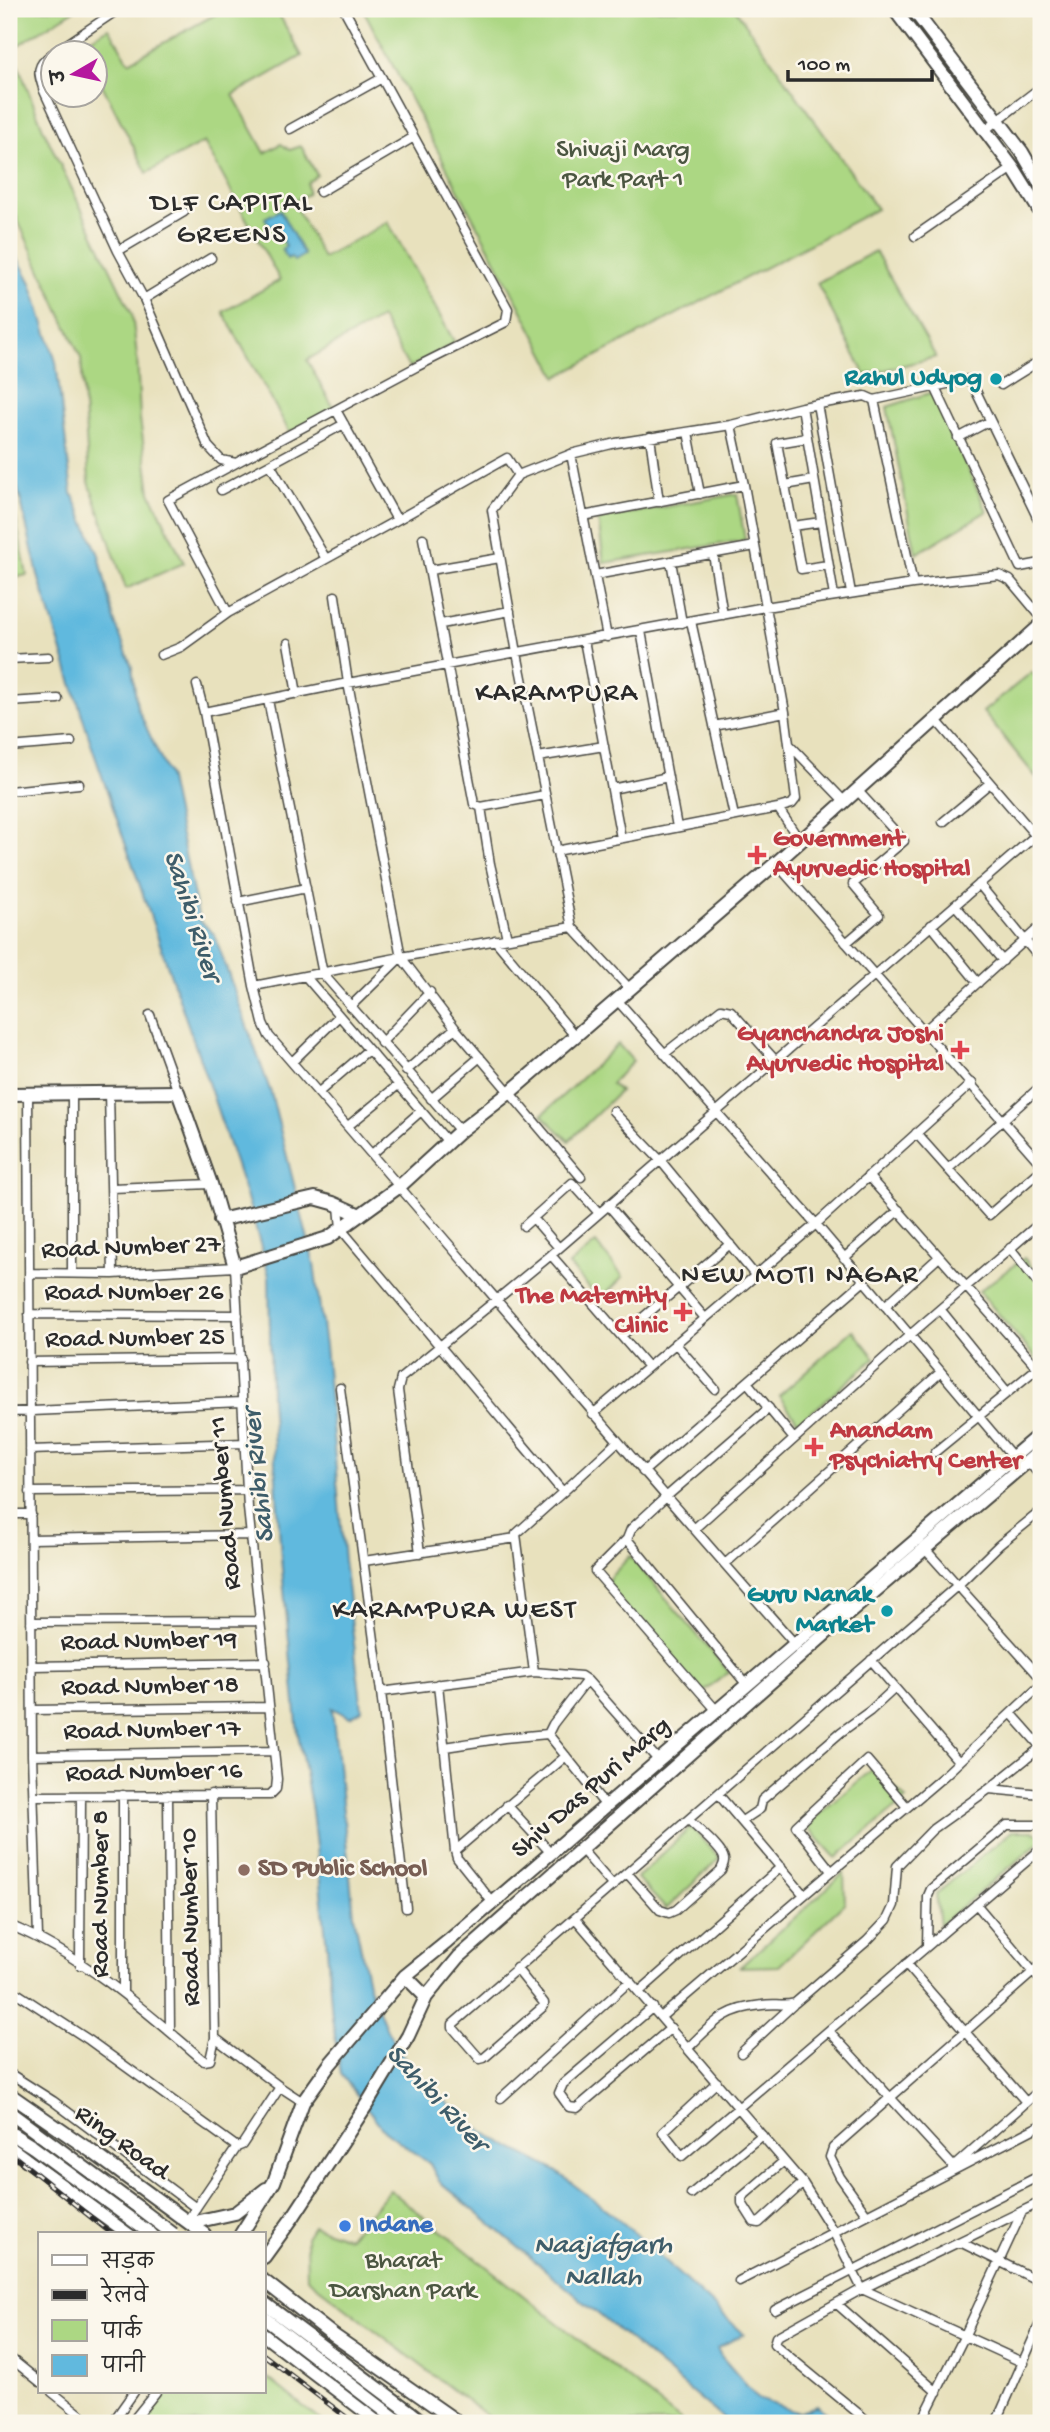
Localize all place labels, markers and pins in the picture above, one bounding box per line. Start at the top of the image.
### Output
place label: Rahul Udyog [844,364,982,395]
marker: Rahul Udyog [988,371,1004,387]
place label: Government Ayurvedic Hospital [772,825,971,886]
marker: Government Ayurvedic Hospital [747,845,767,865]
place label: Gyanchandra Joshi Ayurvedic Hospital [737,1020,944,1081]
marker: Gyanchandra Joshi Ayurvedic Hospital [950,1040,970,1060]
place label: The Maternity Clinic [514,1282,669,1343]
marker: The Maternity Clinic [673,1302,693,1322]
place label: Anandam Psychiatry Center [828,1417,1024,1478]
marker: Anandam Psychiatry Center [804,1437,824,1457]
place label: Guru Nanak Market [747,1581,876,1642]
marker: Guru Nanak Market [879,1603,895,1619]
place label: SD Public School [258,1855,428,1886]
marker: SD Public School [236,1862,252,1878]
place label: Indane [359,2211,435,2242]
marker: Indane [337,2218,353,2234]

